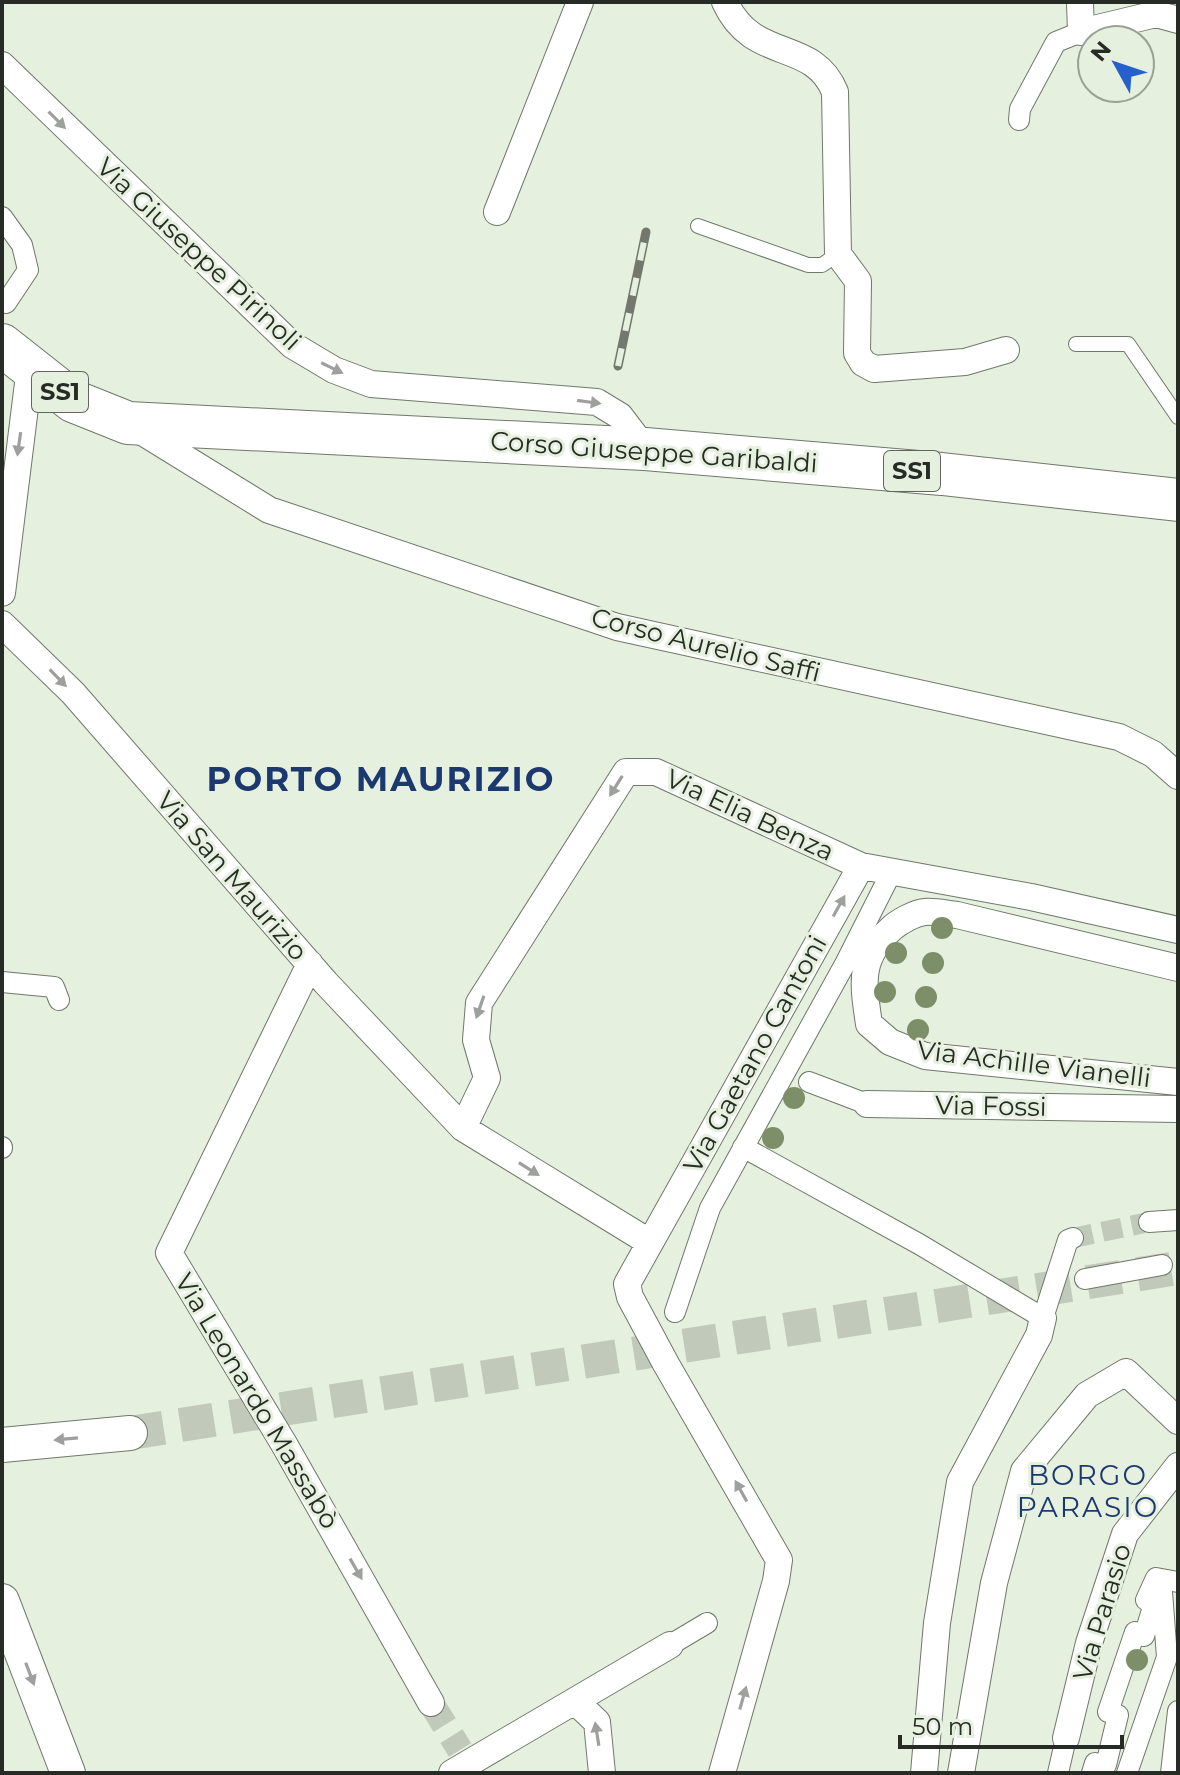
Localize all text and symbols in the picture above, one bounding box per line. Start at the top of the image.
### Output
north arrow [1076,24,1156,104]
text: N [1085,36,1117,67]
one-way arrow [47,110,66,129]
street label: Via Giuseppe Pirinoli [90,151,308,357]
one-way arrow [321,361,344,375]
road number: SS1 [32,372,88,412]
one-way arrow [576,396,601,409]
street label: Corso Giuseppe Garibaldi [489,425,819,479]
one-way arrow [12,432,25,457]
road number: SS1 [884,451,940,491]
street label: Corso Aurelio Saffi [588,601,824,689]
one-way arrow [48,668,67,687]
district label: PORTO MAURIZIO [207,758,555,800]
street label: Via Elia Benza [661,762,839,868]
one-way arrow [609,776,624,797]
street label: Via San Maurizio [150,785,314,967]
one-way arrow [832,894,846,917]
street label: Via Gaetano Cantoni [676,930,834,1178]
one-way arrow [474,995,486,1019]
street label: Via Achille Vianelli [915,1034,1153,1094]
street label: Via Fossi [935,1089,1047,1123]
one-way arrow [519,1161,540,1176]
street label: Via Leonardo Massabò [168,1267,346,1535]
one-way arrow [53,1432,78,1445]
district label: BORGO PARASIO [1017,1458,1159,1524]
one-way arrow [734,1480,748,1503]
street label: Via Parasio [1066,1540,1138,1684]
one-way arrow [349,1558,363,1580]
one-way arrow [24,1662,37,1686]
one-way arrow [737,1685,750,1709]
scale bar [900,1699,1122,1749]
text: 50 m [912,1712,973,1741]
one-way arrow [590,1721,603,1746]

